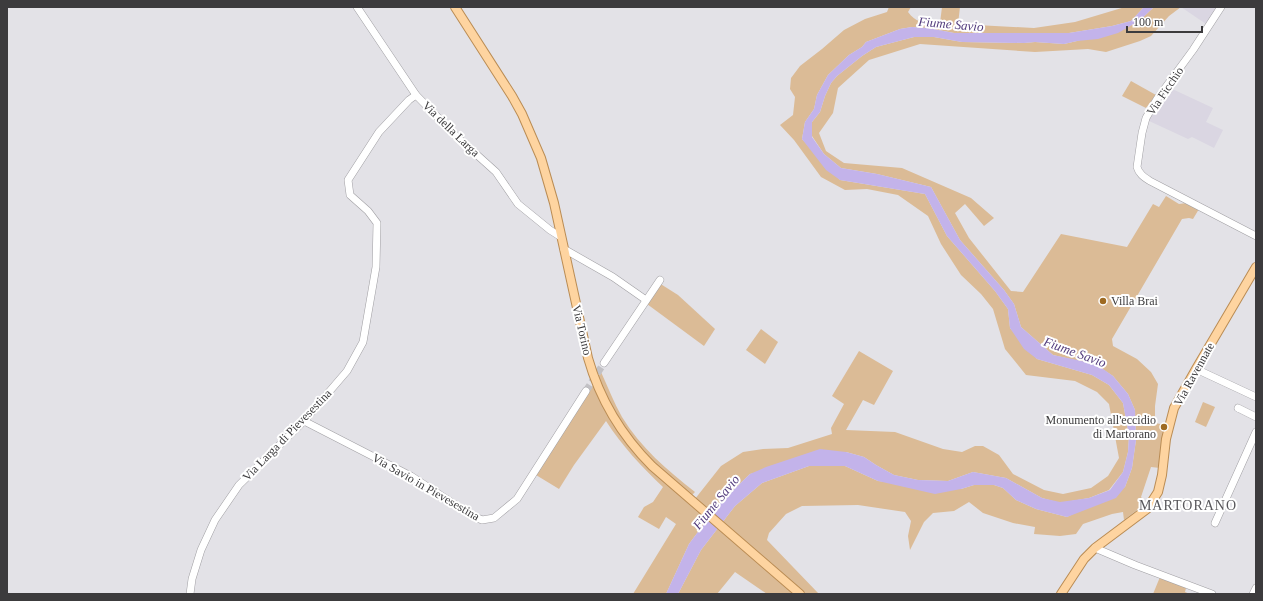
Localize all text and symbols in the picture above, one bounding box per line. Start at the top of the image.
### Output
scale bar [1127,8,1202,34]
water label: Fiume Savio [917,14,985,34]
text: 100 m [1133,15,1164,29]
street label: Via Ficchio [1144,64,1186,118]
street label: Via della Larga [420,98,483,160]
place label: Villa Brai [1111,294,1159,308]
marker: Villa Brai [1098,296,1108,306]
street label: Via Torino [569,303,595,357]
water label: Fiume Savio [1041,333,1109,370]
street label: Via Ravennate [1171,340,1217,408]
street label: Via Larga di Pievesestina [240,386,335,484]
place label: Monumento all'eccidio di Martorano [1046,413,1156,441]
marker: Monumento all'eccidio di Martorano [1159,422,1169,432]
street label: Via Savio in Pievesestina [370,451,483,524]
water label: Fiume Savio [689,472,743,533]
district label: MARTORANO [1139,498,1237,513]

